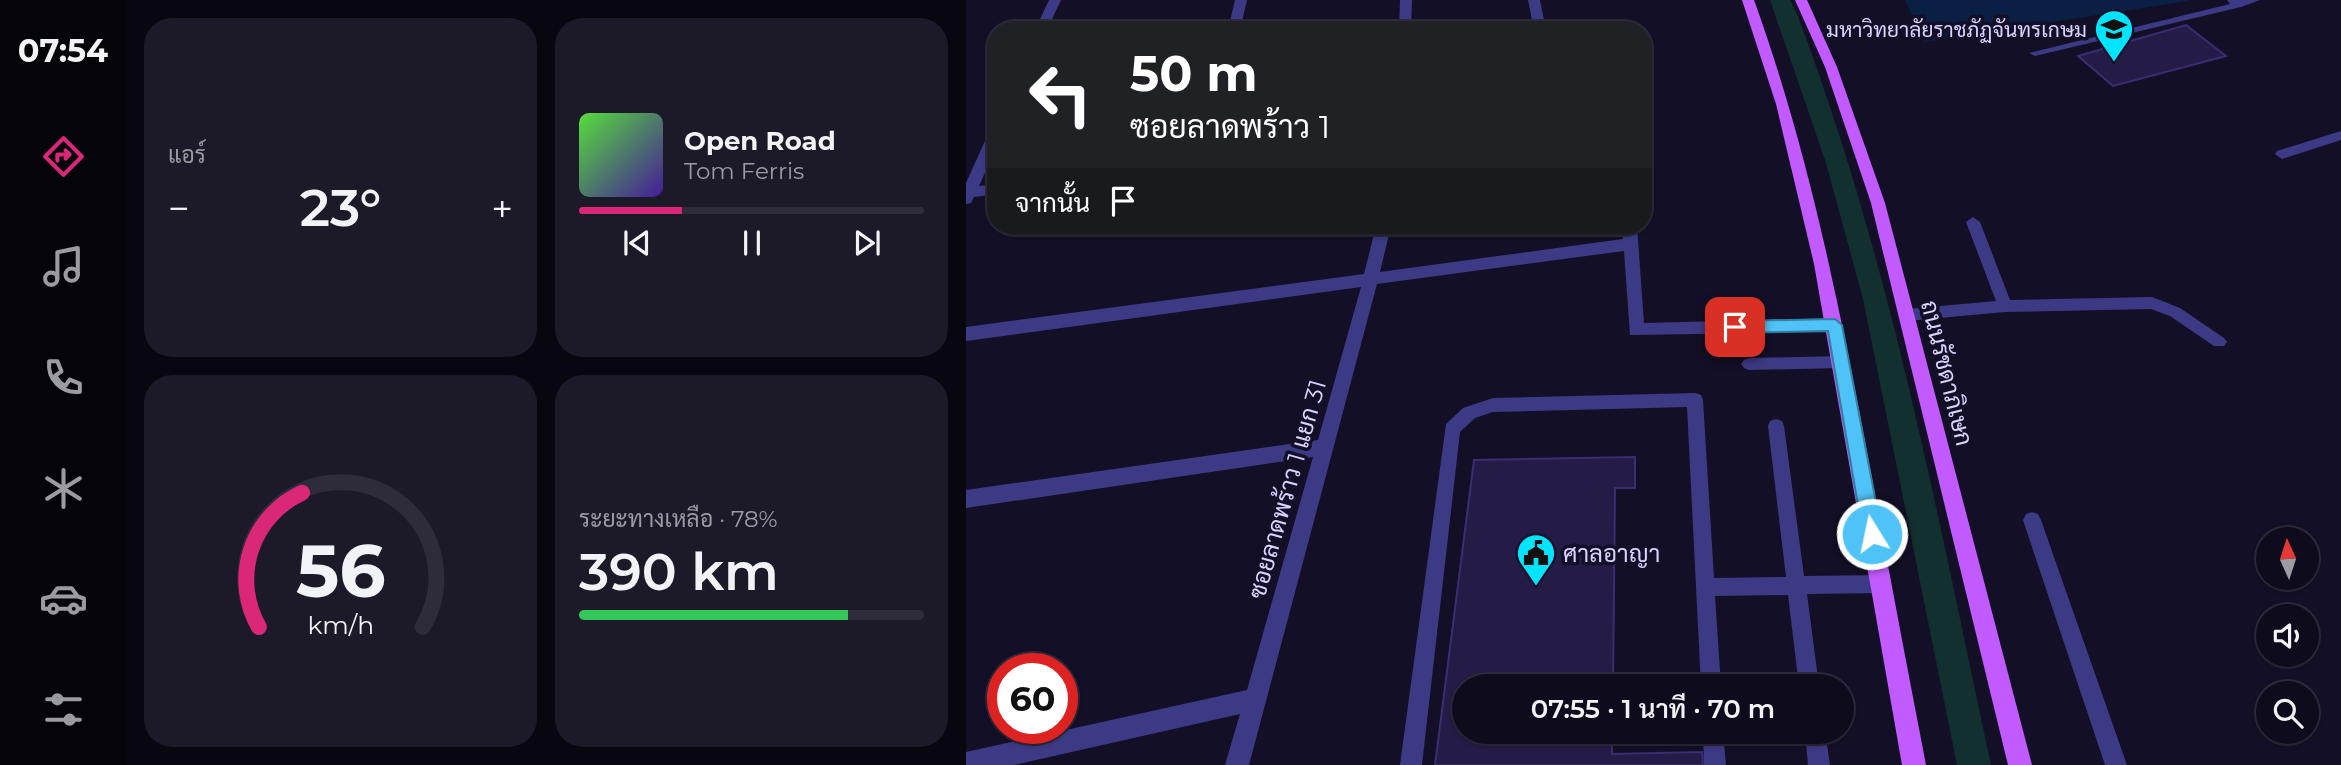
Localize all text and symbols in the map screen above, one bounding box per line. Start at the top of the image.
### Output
school or university icon: มหาวิทยาลัยราชภัฏจันทรเกษม [2093,8,2135,63]
place label: มหาวิทยาลัยราชภัฏจันทรเกษม [1826,17,2087,43]
text: 07:54 [18,31,108,70]
text: 50 m [1130,44,1258,103]
icon: left [1015,49,1106,140]
text: ซอยลาดพร้าว 1 [1130,107,1330,146]
text: Open Road [684,125,836,157]
icon: directions [39,132,88,181]
text: แอร์ [168,141,206,169]
text: Tom Ferris [684,157,804,185]
text: 23° [300,176,381,239]
icon: arrive [1104,182,1142,220]
text: − [168,185,190,232]
text: + [491,185,513,232]
text: จากนั้น [1015,187,1090,219]
icon: previous [618,224,656,262]
icon: pause [733,224,771,262]
icon: next [848,224,886,262]
icon: music [39,242,88,291]
pin [1705,297,1765,357]
street label: ถนนรัชดาภิเษก [1915,297,1979,449]
icon: arrive [1716,308,1754,346]
icon: phone [39,353,88,402]
street label: ซอยลาดพร้าว 1 แยก 31 [1242,376,1332,602]
icon: climate [39,464,88,513]
position arrow [1835,497,1909,571]
text: ระยะทางเหลือ · 78% [579,505,778,533]
text: 56 [296,527,385,615]
north arrow [2256,527,2319,590]
map controls [2256,527,2319,744]
public building icon: ศาลอาญา [1515,532,1557,587]
place label: ศาลอาญา [1563,539,1660,568]
text: 390 km [579,540,779,603]
icon: car [39,574,88,623]
button: sound [2256,604,2319,667]
text: km/h [307,610,374,640]
speed limit sign: 60 [987,653,1078,744]
button: search [2256,681,2319,744]
icon: filters [39,685,88,734]
text: 07:55 · 1 นาที · 70 m [1531,693,1775,725]

